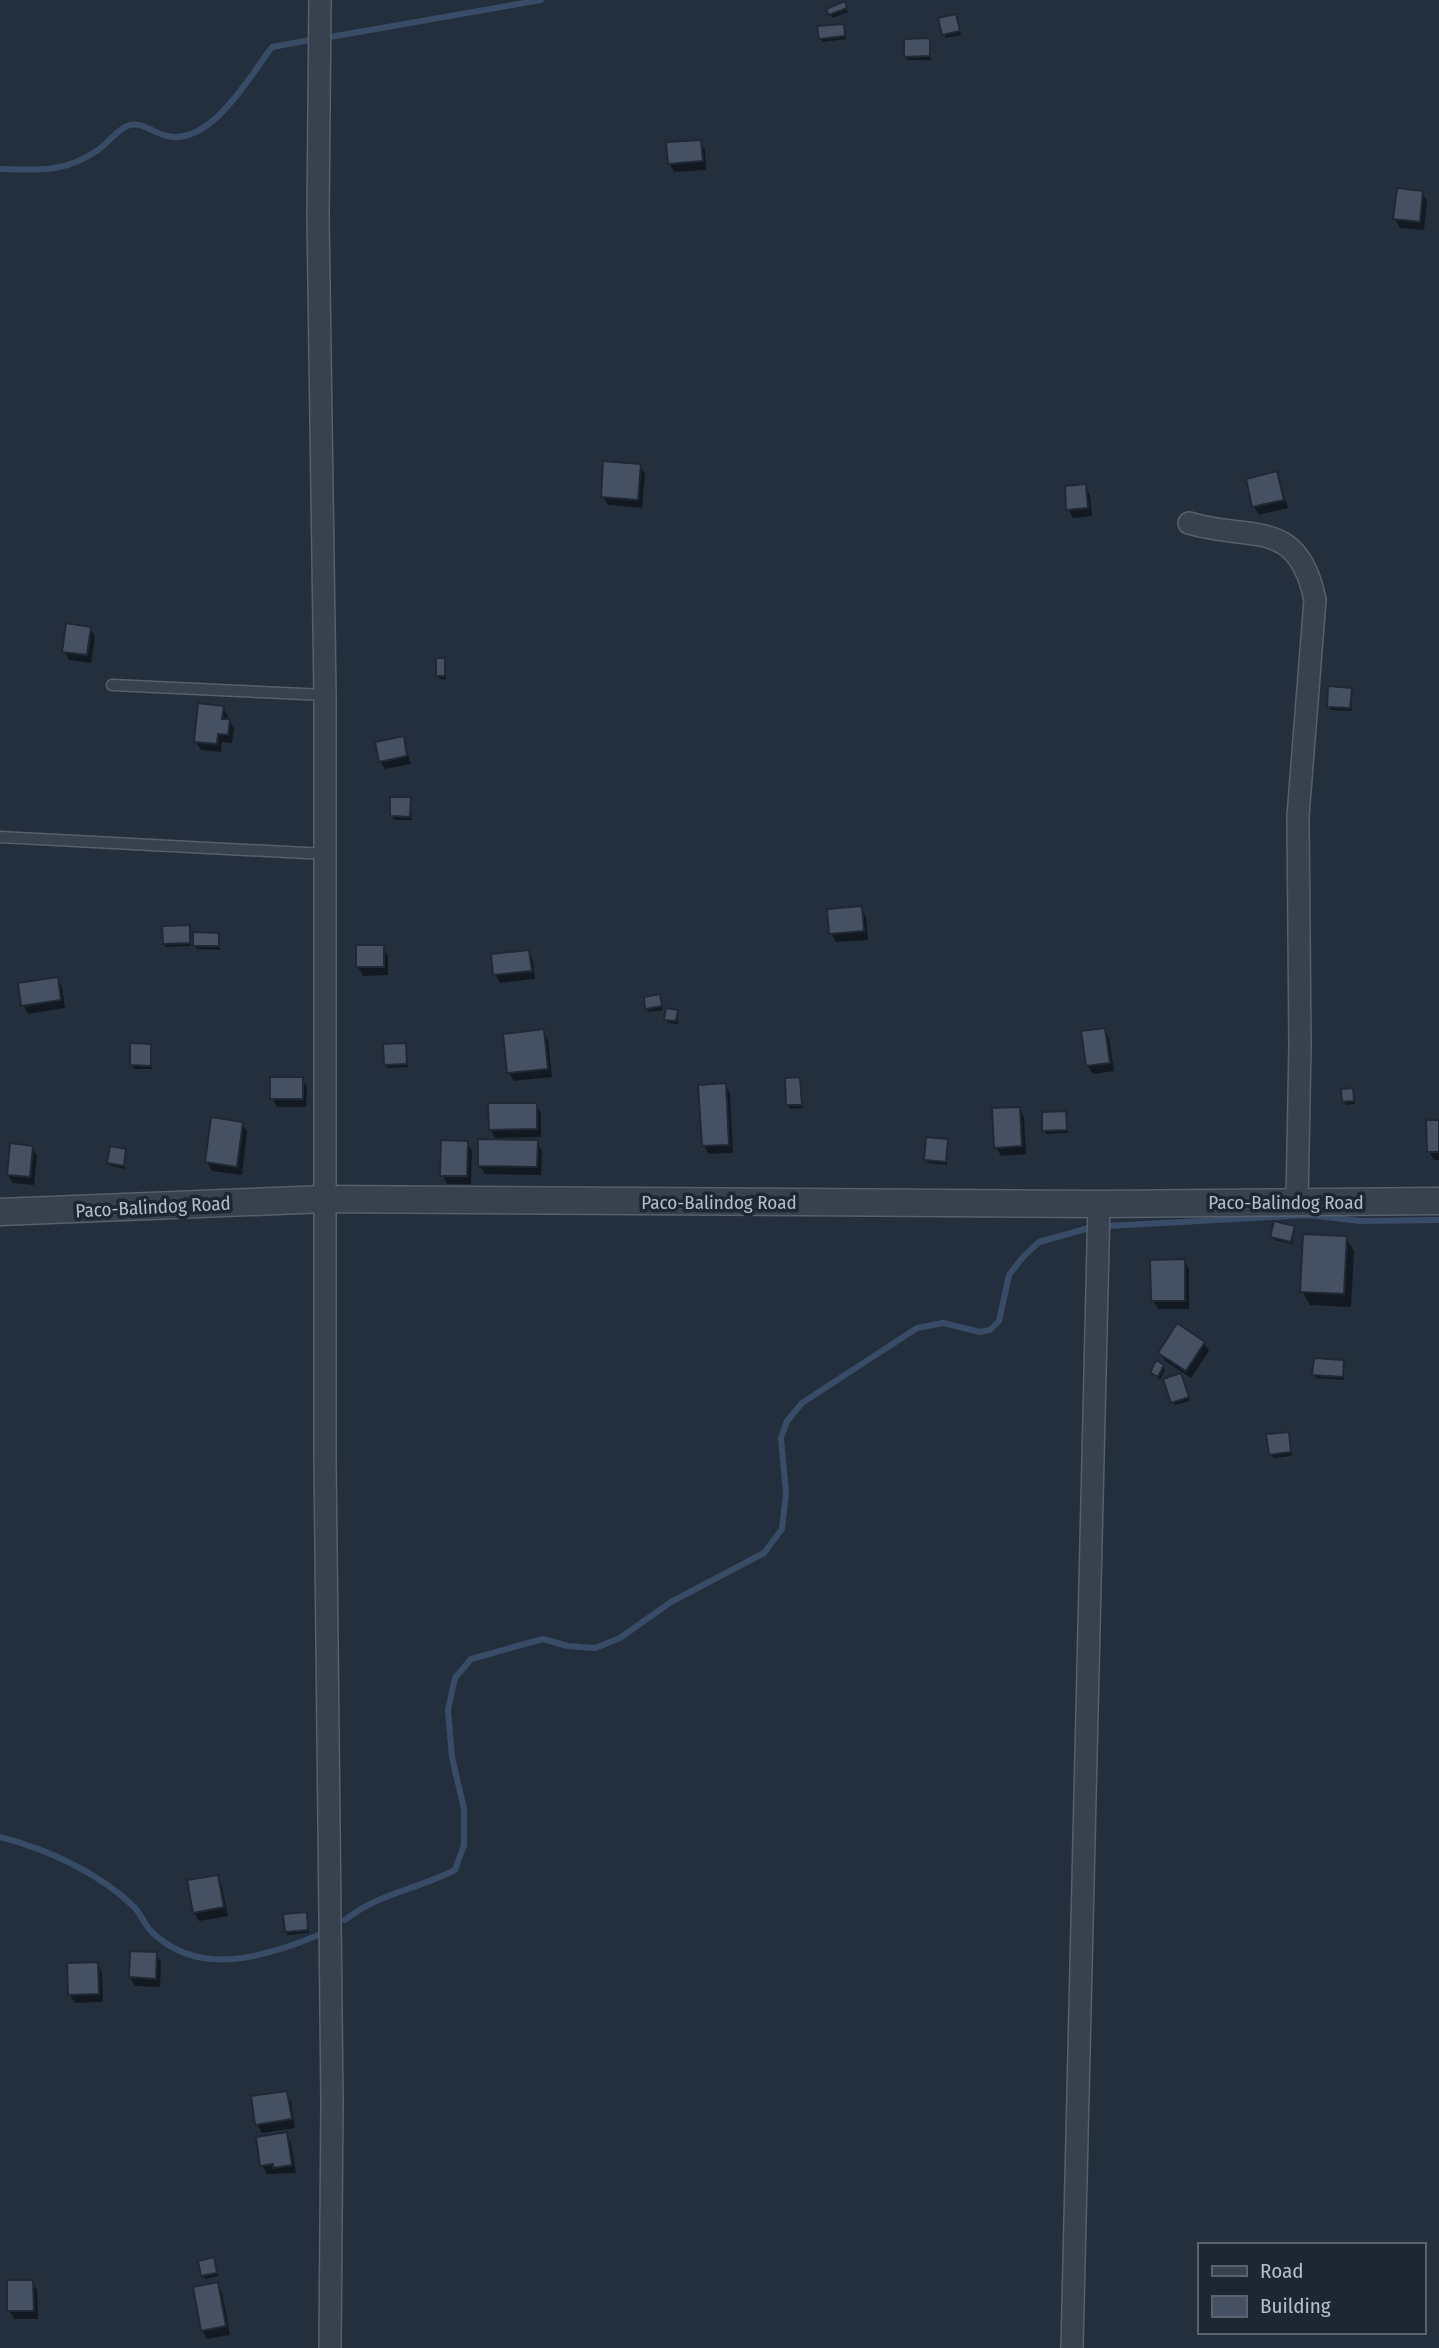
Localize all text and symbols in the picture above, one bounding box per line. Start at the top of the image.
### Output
street label: Paco-Balindog Road [75,1191,231,1223]
street label: Paco-Balindog Road [641,1191,797,1214]
street label: Paco-Balindog Road [1208,1191,1364,1214]
legend [1198,2243,1425,2334]
text: Road [1260,2258,1304,2284]
text: Building [1260,2293,1331,2319]

